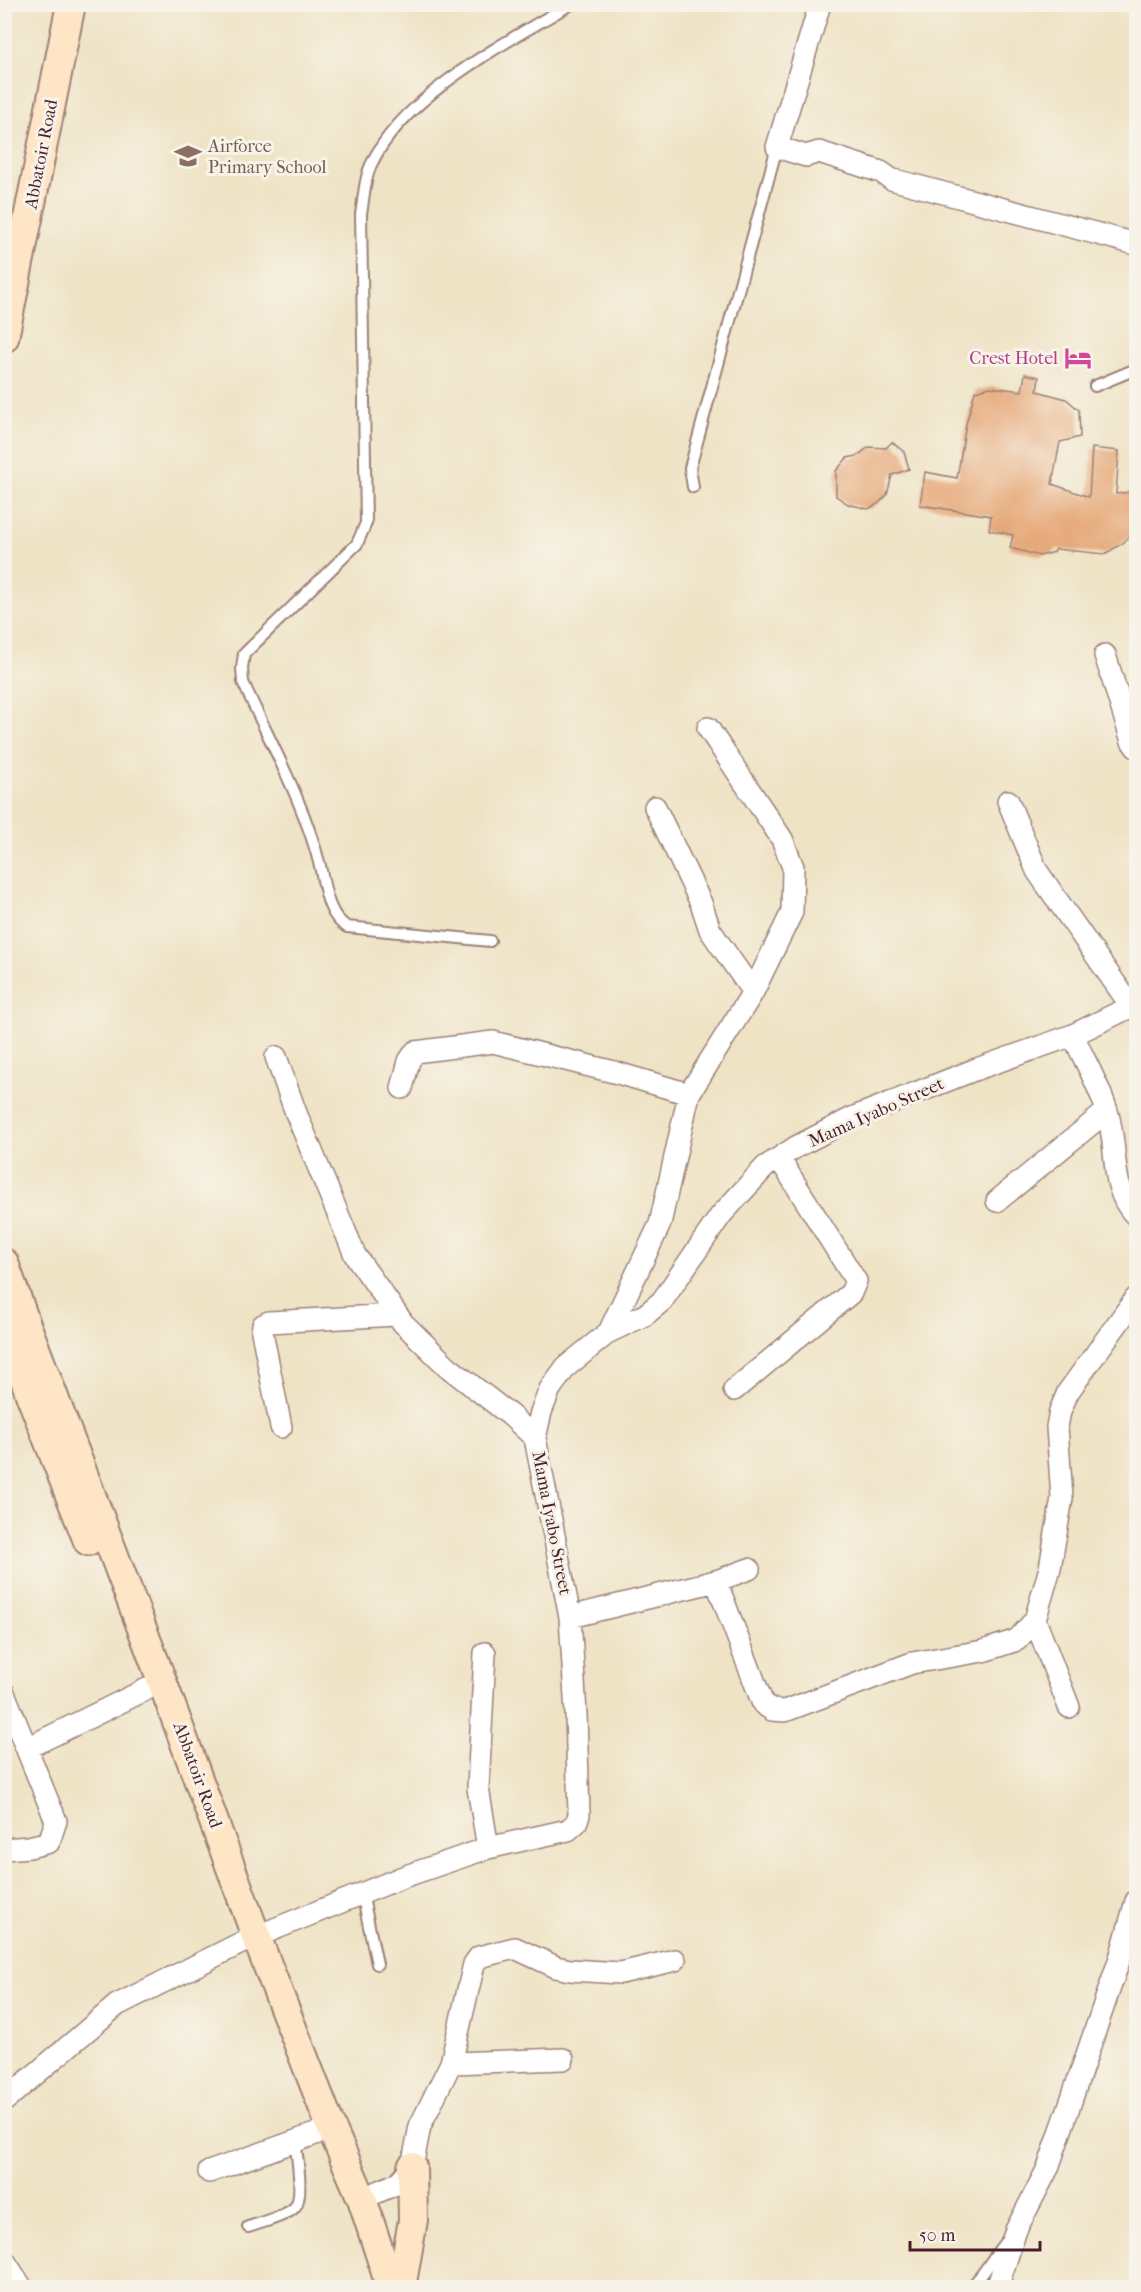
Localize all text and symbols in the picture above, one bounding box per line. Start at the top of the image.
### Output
street label: Abbatoir Road [20,97,62,212]
place label: Airforce Primary School [207,136,327,178]
school or university icon: Airforce Primary School [173,141,203,171]
hotel icon: Crest Hotel [1063,343,1093,373]
place label: Crest Hotel [969,348,1058,369]
street label: Mama Iyabo Street [805,1073,948,1152]
street label: Mama Iyabo Street [527,1449,576,1597]
street label: Abbatoir Road [168,1718,226,1831]
scale bar [910,2214,1040,2252]
text: 50 m [919,2225,956,2246]

